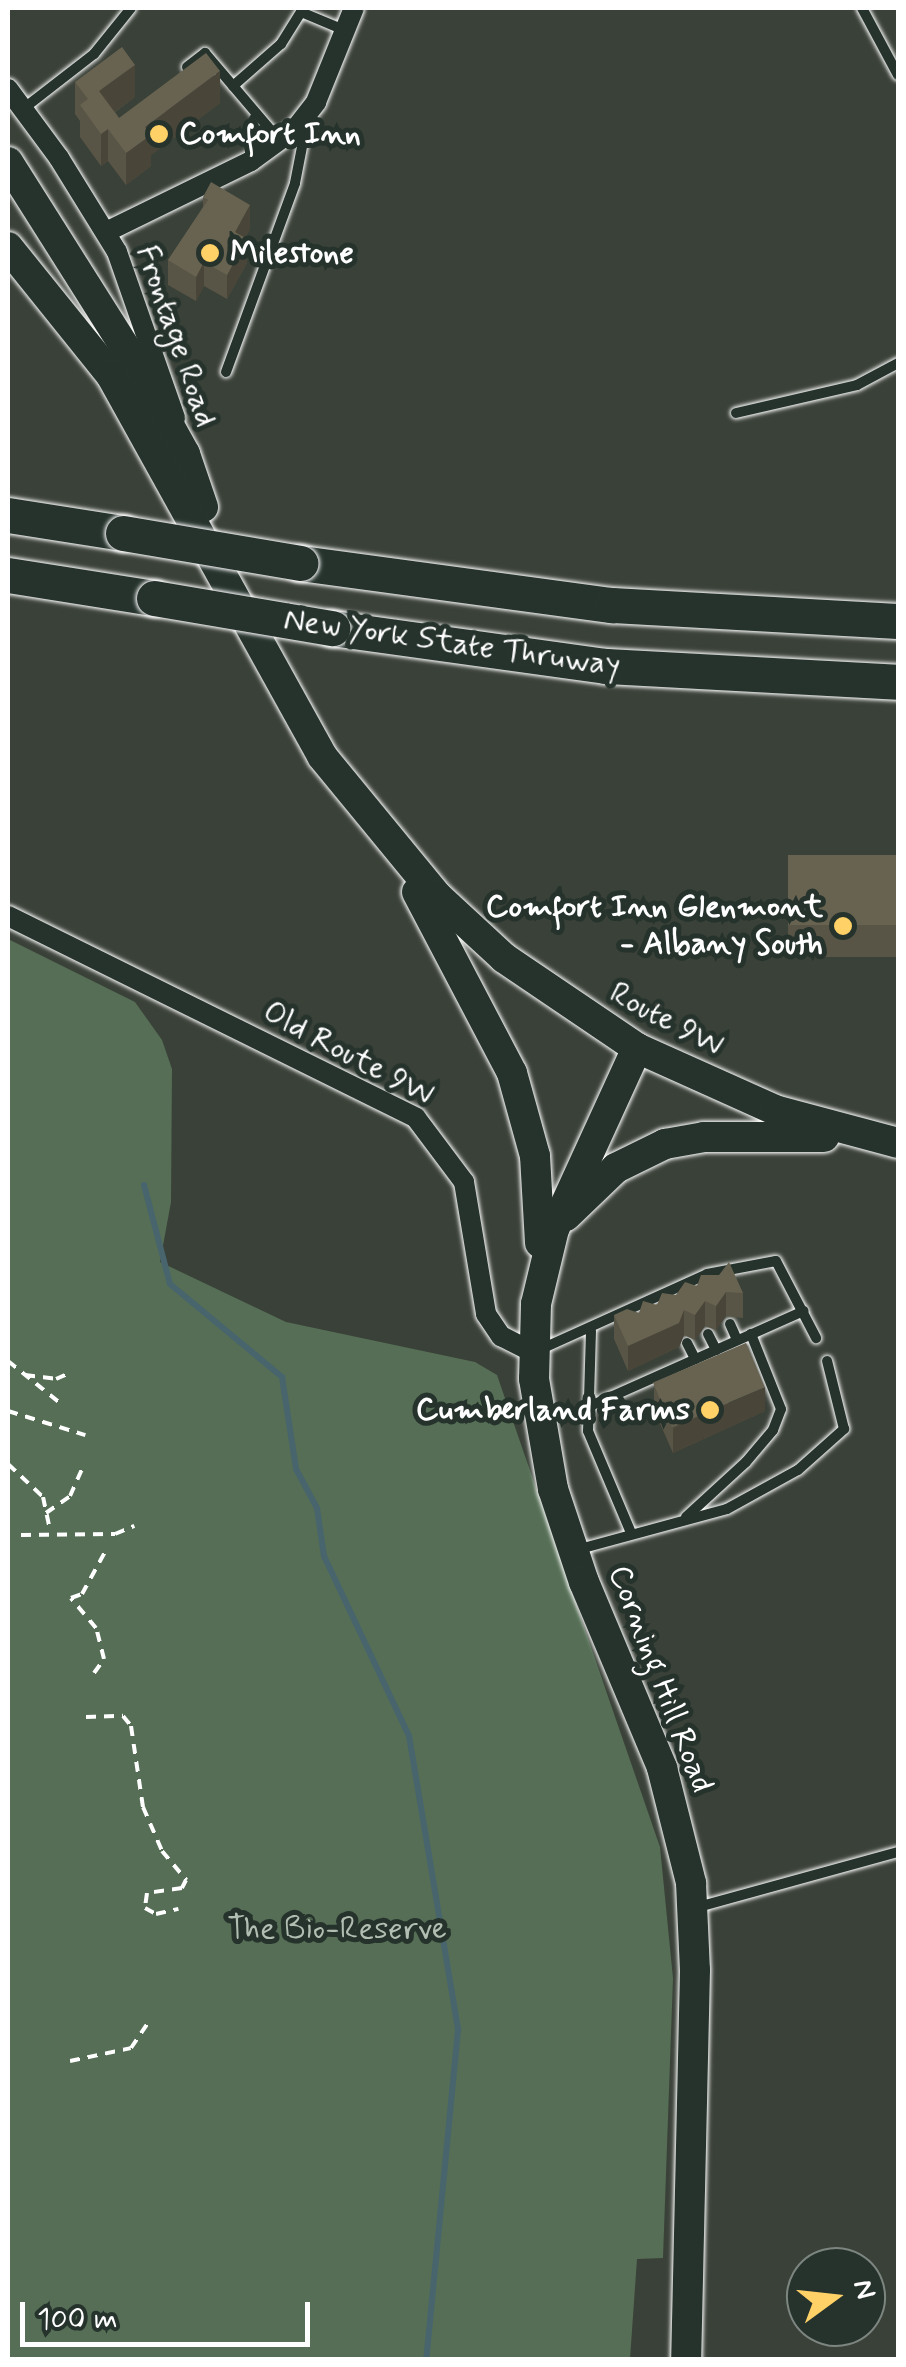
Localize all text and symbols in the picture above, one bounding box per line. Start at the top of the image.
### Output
place label: Comfort Inn [179,115,355,153]
marker: Comfort Inn [148,123,170,145]
place label: Milestone [230,234,354,272]
street label: Frontage Road [127,240,225,432]
marker: Milestone [199,242,221,264]
street label: New York State Thruway [284,601,620,685]
place label: Comfort Inn Glenmont - Albany South [498,889,823,964]
marker: Comfort Inn Glenmont - Albany South [832,915,854,937]
street label: Route 9W [603,974,729,1066]
street label: Old Route 9W [261,995,435,1113]
place label: Cumberland Farms [411,1391,690,1429]
marker: Cumberland Farms [699,1399,721,1421]
street label: Corning Hill Road [600,1562,720,1796]
park label: The Bio-Reserve [227,1910,447,1948]
north arrow [786,2247,886,2347]
text: N [843,2276,884,2303]
scale bar [25,2282,315,2344]
text: 100 m [37,2300,118,2339]

